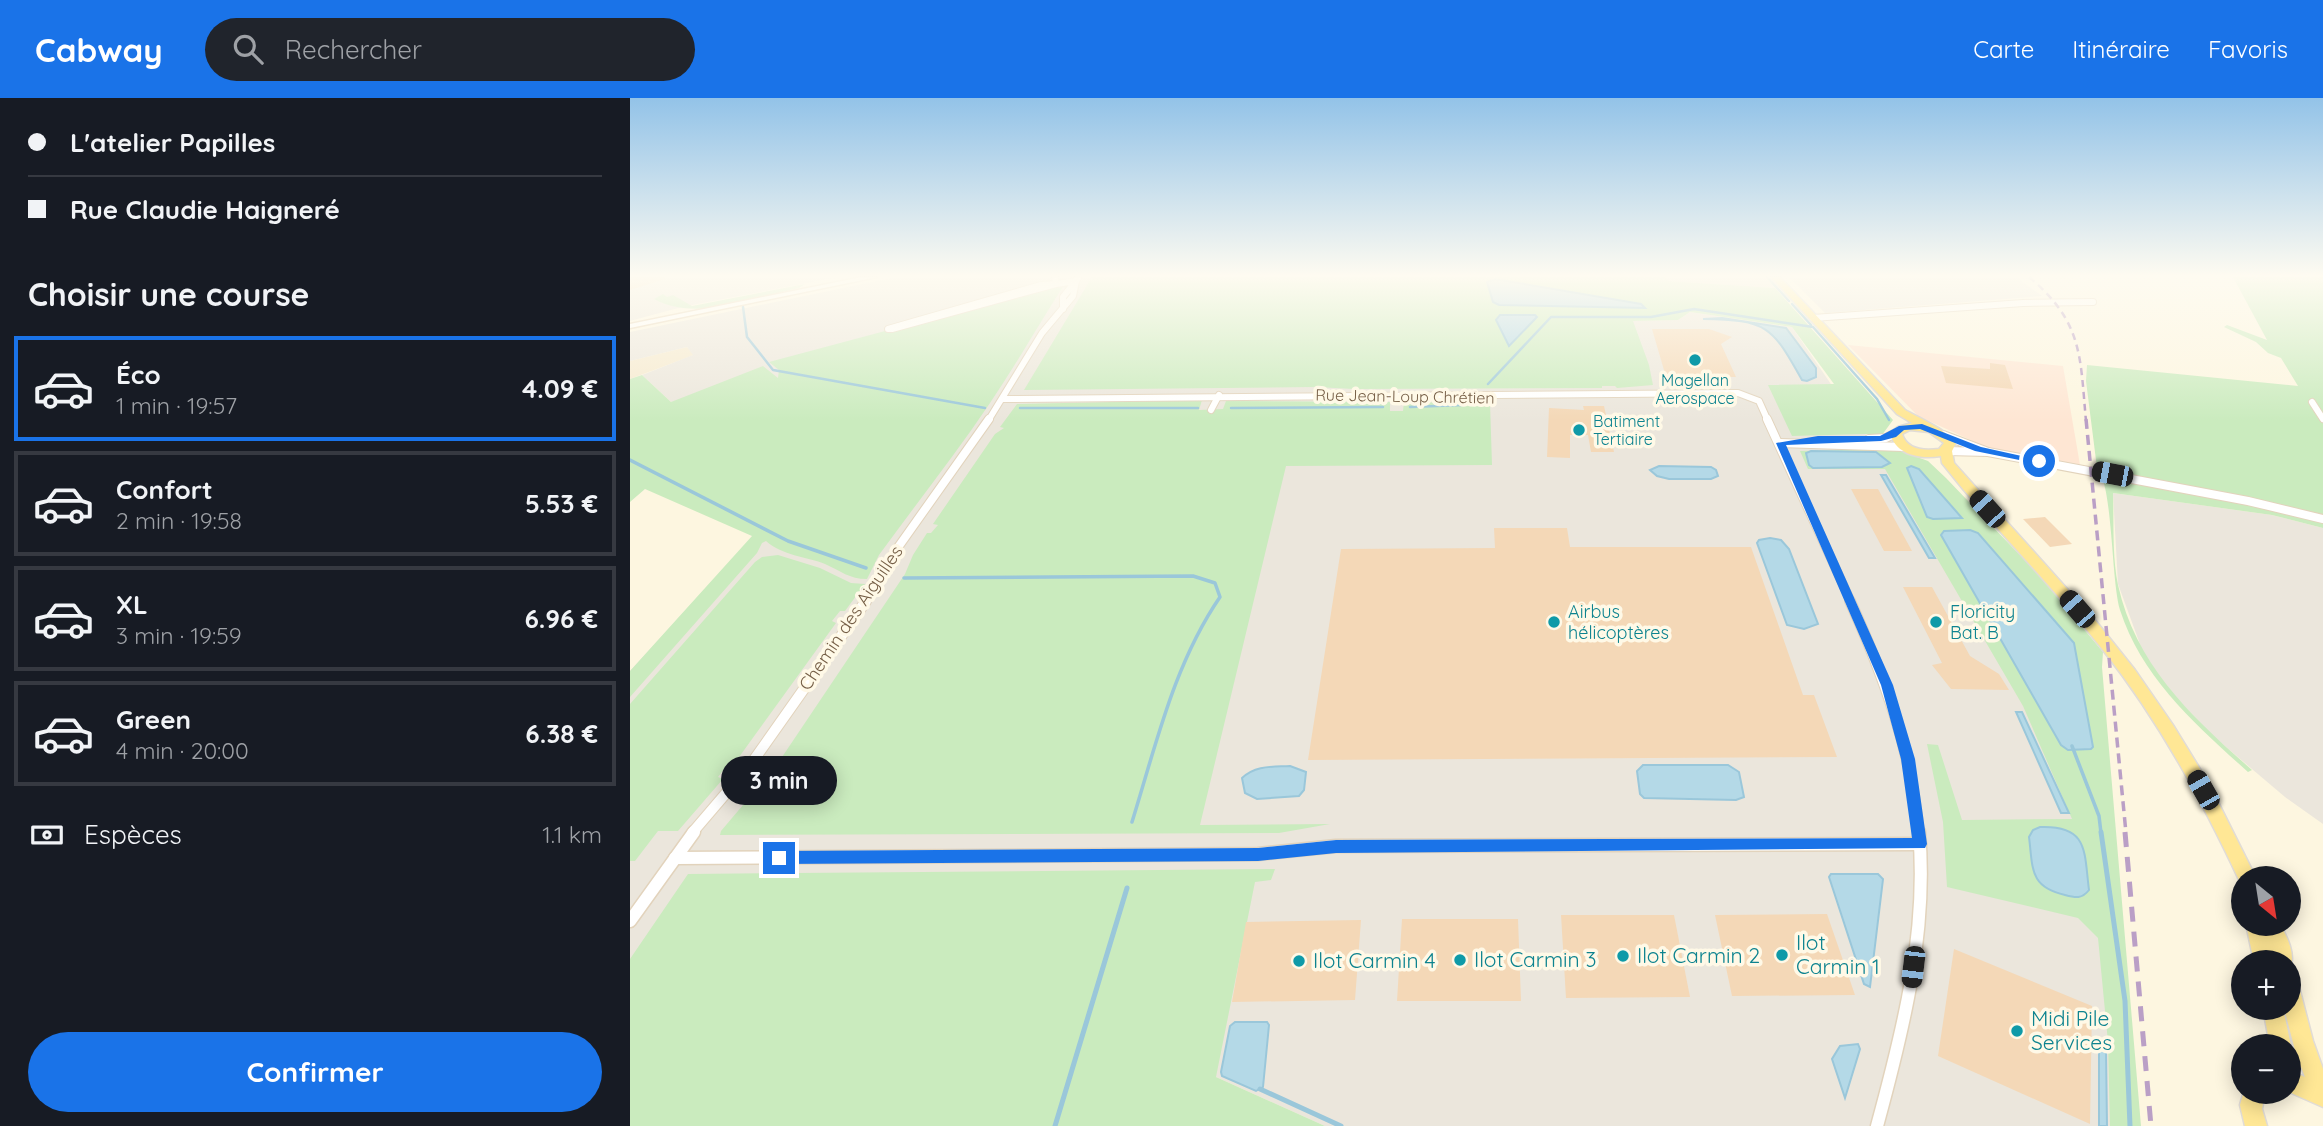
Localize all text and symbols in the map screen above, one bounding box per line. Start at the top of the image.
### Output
search box [205,18,695,81]
text: Cabway [35,29,163,70]
icon: search [229,30,267,68]
text: Rechercher [285,33,422,66]
text: Carte [1973,34,2034,64]
text: Itinéraire [2072,34,2170,64]
text: Favoris [2208,34,2288,64]
text: L'atelier Papilles [70,126,275,159]
text: Rue Claudie Haigneré [70,193,340,226]
text: Choisir une course [28,274,309,314]
marker: Magellan Aerospace [1687,352,1703,368]
icon: car [32,357,95,420]
text: Éco [116,358,161,391]
place label: Magellan Aerospace [1655,370,1735,408]
text: 4.09 € [522,372,598,405]
street label: Rue Jean-Loup Chrétien [1315,384,1495,408]
text: 1 min · 19:57 [116,391,237,420]
place label: Batiment Tertiaire [1593,411,1660,449]
marker: Batiment Tertiaire [1571,422,1587,438]
route start [2023,445,2055,477]
car [2090,460,2135,488]
icon: car [32,472,95,535]
text: Confort [116,473,213,506]
car [1966,486,2009,532]
text: 5.53 € [525,487,598,520]
text: 2 min · 19:58 [116,506,242,535]
street label: Chemin des Aiguilles [794,541,908,694]
car [2056,586,2099,632]
icon: car [32,587,95,650]
text: XL [116,588,148,621]
place label: Airbus hélicoptères [1568,600,1669,644]
place label: Floricity Bat. B [1950,600,2015,644]
text: 6.96 € [524,602,598,635]
marker: Airbus hélicoptères [1546,614,1562,630]
marker: Floricity Bat. B [1928,614,1944,630]
text: 3 min · 19:59 [116,621,242,650]
icon: car [32,702,95,765]
text: Green [116,703,191,736]
text: 6.38 € [525,717,598,750]
text: 4 min · 20:00 [116,736,249,765]
callout: 3 min [721,756,837,806]
text: 3 min [749,766,809,795]
car [2184,767,2223,813]
icon: cash [28,816,66,854]
text: Espèces [84,818,182,851]
text: 1.1 km [542,820,602,849]
route end [763,842,795,874]
north arrow [2231,866,2301,936]
map controls [2231,866,2301,1104]
place label: Ilot Carmin 1 [1796,929,1880,979]
place label: Ilot Carmin 2 [1637,942,1760,968]
car [1901,945,1926,989]
place label: Ilot Carmin 3 [1474,946,1596,972]
place label: Ilot Carmin 4 [1313,947,1436,973]
marker: Ilot Carmin 1 [1774,947,1790,963]
marker: Ilot Carmin 2 [1615,948,1631,964]
button: + [2231,950,2301,1020]
marker: Ilot Carmin 3 [1452,952,1468,968]
marker: Ilot Carmin 4 [1291,953,1307,969]
place label: Midi Pile Services [2031,1005,2112,1055]
marker: Midi Pile Services [2009,1023,2025,1039]
button: Confirmer [28,1032,602,1112]
button: − [2231,1034,2301,1104]

